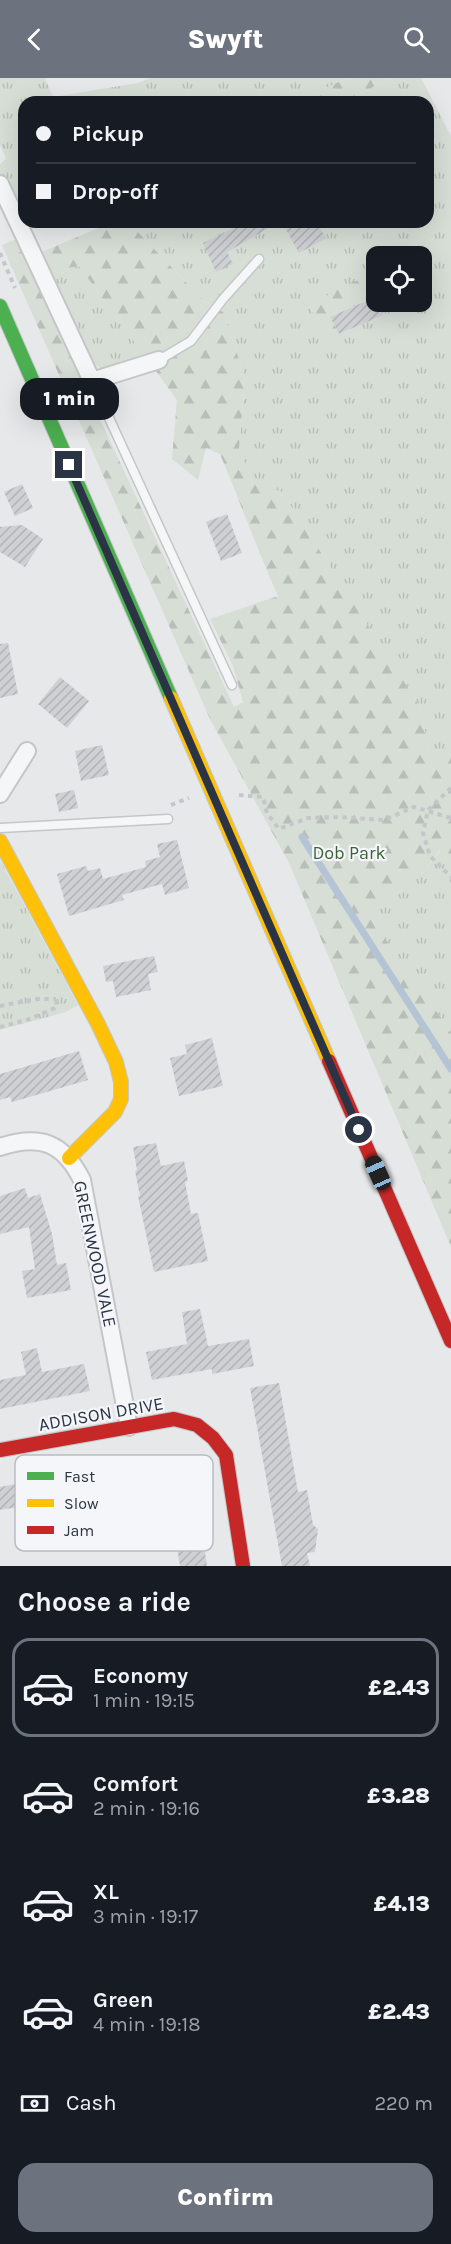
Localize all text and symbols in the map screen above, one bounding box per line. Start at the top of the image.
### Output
icon: back [18,23,51,56]
text: Swyft [187,23,264,55]
icon: search [400,23,433,56]
text: Pickup [72,121,144,147]
text: Drop-off [72,179,158,205]
map controls [366,246,432,312]
button: locate [366,246,432,312]
callout: 1 min [20,378,118,420]
text: 1 min [43,387,96,410]
route end [55,451,82,478]
park label: Dob Park [312,842,386,864]
route start [345,1116,372,1143]
car [362,1153,394,1193]
street label: GREENWOOD VALE [69,1179,121,1329]
street label: ADDISON DRIVE [37,1392,165,1436]
legend [15,1455,213,1551]
text: Fast [64,1467,95,1486]
text: Slow [64,1494,99,1513]
text: Jam [64,1521,94,1540]
text: Choose a ride [18,1586,191,1618]
icon: car [21,1661,75,1715]
text: Economy [93,1663,188,1689]
text: £2.43 [368,1675,430,1701]
text: 1 min · 19:15 [93,1689,195,1712]
icon: car [21,1769,75,1823]
text: Comfort [93,1771,178,1797]
text: £3.28 [367,1783,430,1809]
text: 2 min · 19:16 [93,1797,200,1820]
icon: car [21,1877,75,1931]
text: XL [93,1879,119,1905]
text: £4.13 [374,1891,430,1917]
text: 3 min · 19:17 [93,1905,198,1928]
icon: car [21,1985,75,2039]
text: Green [93,1987,154,2013]
text: £2.43 [368,1999,430,2025]
text: 4 min · 19:18 [93,2013,200,2036]
icon: cash [18,2087,51,2120]
text: Cash [66,2090,116,2116]
text: 220 m [374,2092,433,2115]
button: Confirm [18,2163,433,2232]

